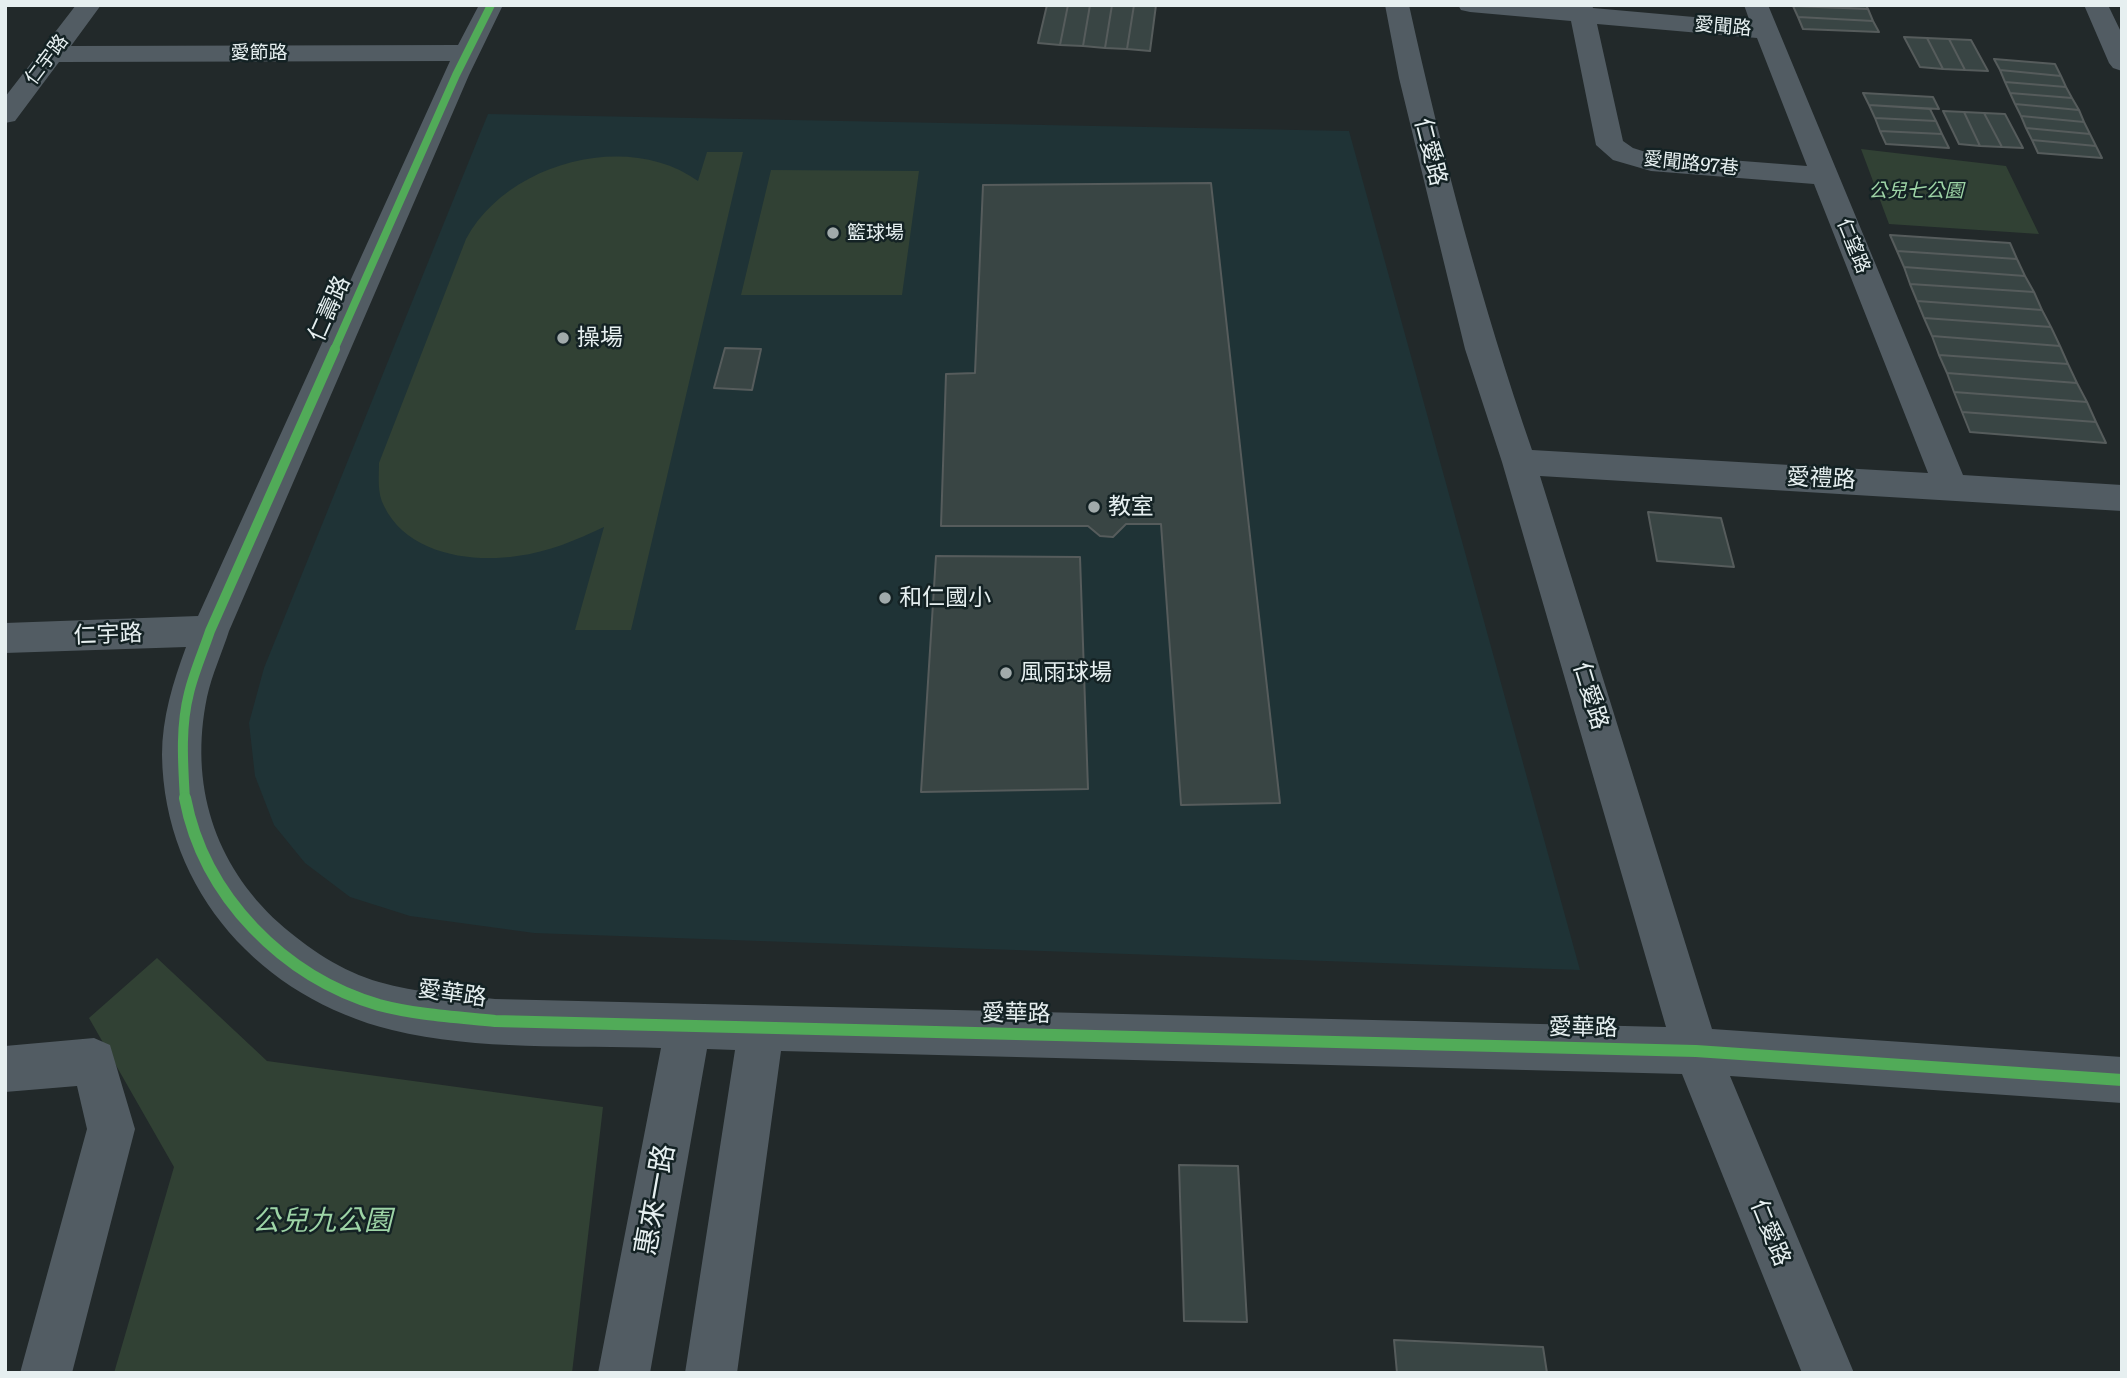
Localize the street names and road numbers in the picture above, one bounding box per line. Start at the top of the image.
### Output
street label: 愛聞路 [1694,13,1752,41]
street label: 仁宇路 [21,30,73,90]
street label: 愛節路 [231,42,287,64]
street label: 仁愛路 [1408,115,1452,189]
street label: 愛聞路97巷 [1642,148,1740,180]
street label: 仁望路 [1832,215,1874,277]
street label: 仁壽路 [303,272,357,346]
street label: 愛禮路 [1786,463,1856,495]
street label: 仁宇路 [73,620,143,650]
street label: 仁愛路 [1567,659,1613,733]
street label: 愛華路 [416,976,488,1012]
street label: 愛華路 [981,1000,1051,1028]
street label: 愛華路 [1548,1014,1618,1042]
street label: 惠來一路 [630,1142,682,1258]
street label: 仁愛路 [1744,1196,1796,1270]

